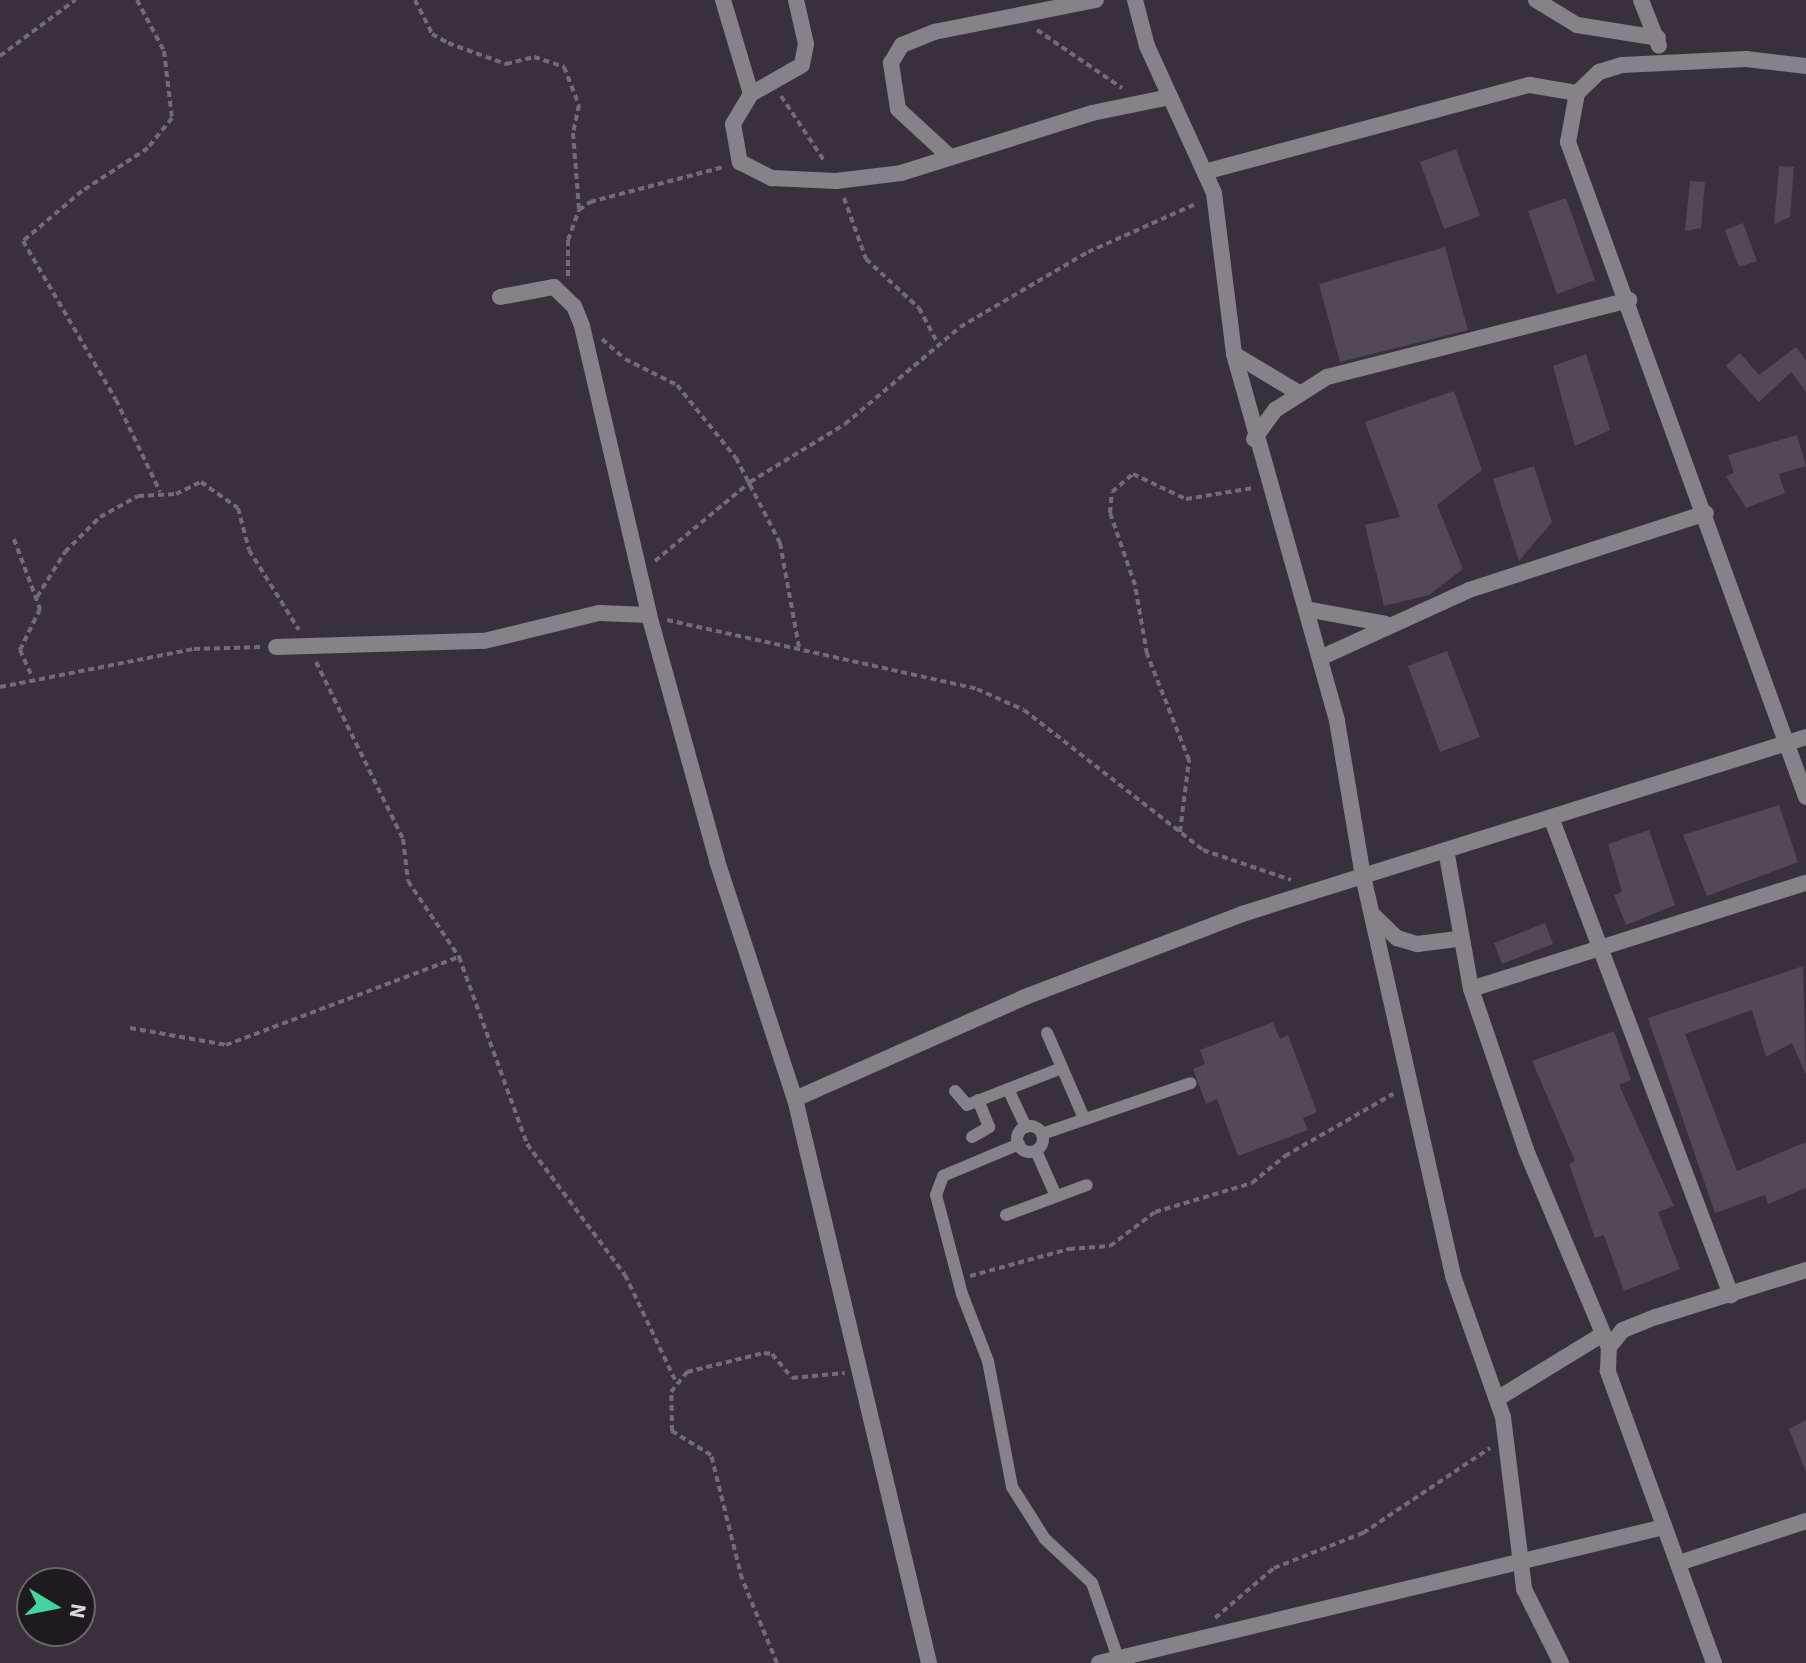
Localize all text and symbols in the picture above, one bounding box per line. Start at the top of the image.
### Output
north arrow [16,1567,96,1647]
text: N [61,1601,95,1621]

